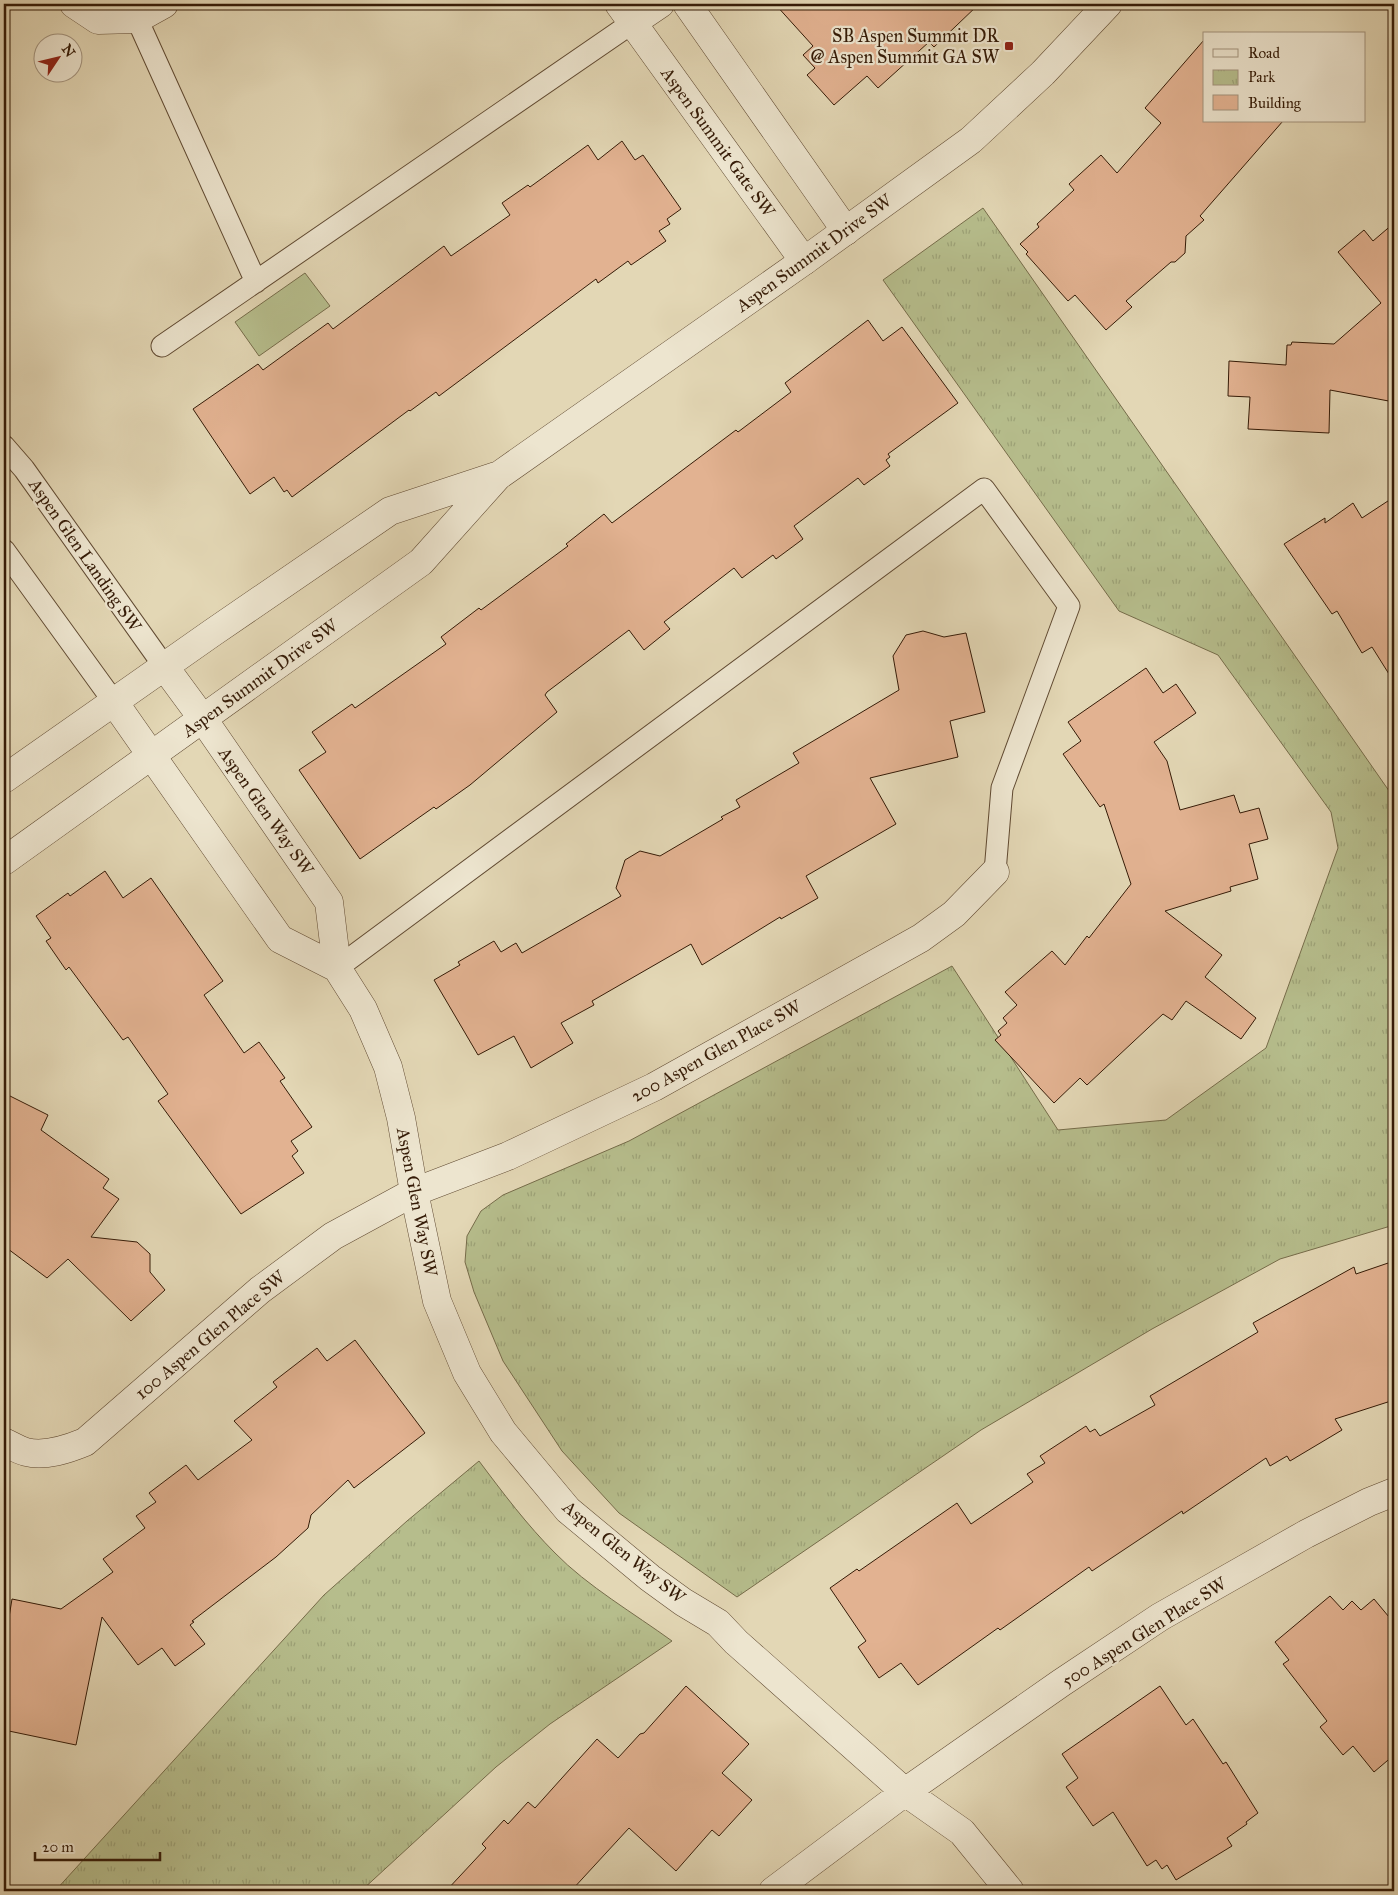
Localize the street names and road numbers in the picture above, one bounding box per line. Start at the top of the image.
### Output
street label: Aspen Summit Gate SW [656,62,780,222]
street label: Aspen Summit Drive SW [731,189,897,317]
street label: Aspen Glen Landing SW [22,473,147,637]
street label: Aspen Summit Drive SW [177,614,343,742]
street label: Aspen Glen Way SW [213,742,319,880]
street label: 200 Aspen Glen Place SW [627,995,806,1107]
street label: Aspen Glen Way SW [392,1125,442,1279]
street label: 100 Aspen Glen Place SW [131,1265,290,1404]
street label: Aspen Glen Way SW [558,1495,690,1609]
street label: 500 Aspen Glen Place SW [1057,1572,1231,1692]

